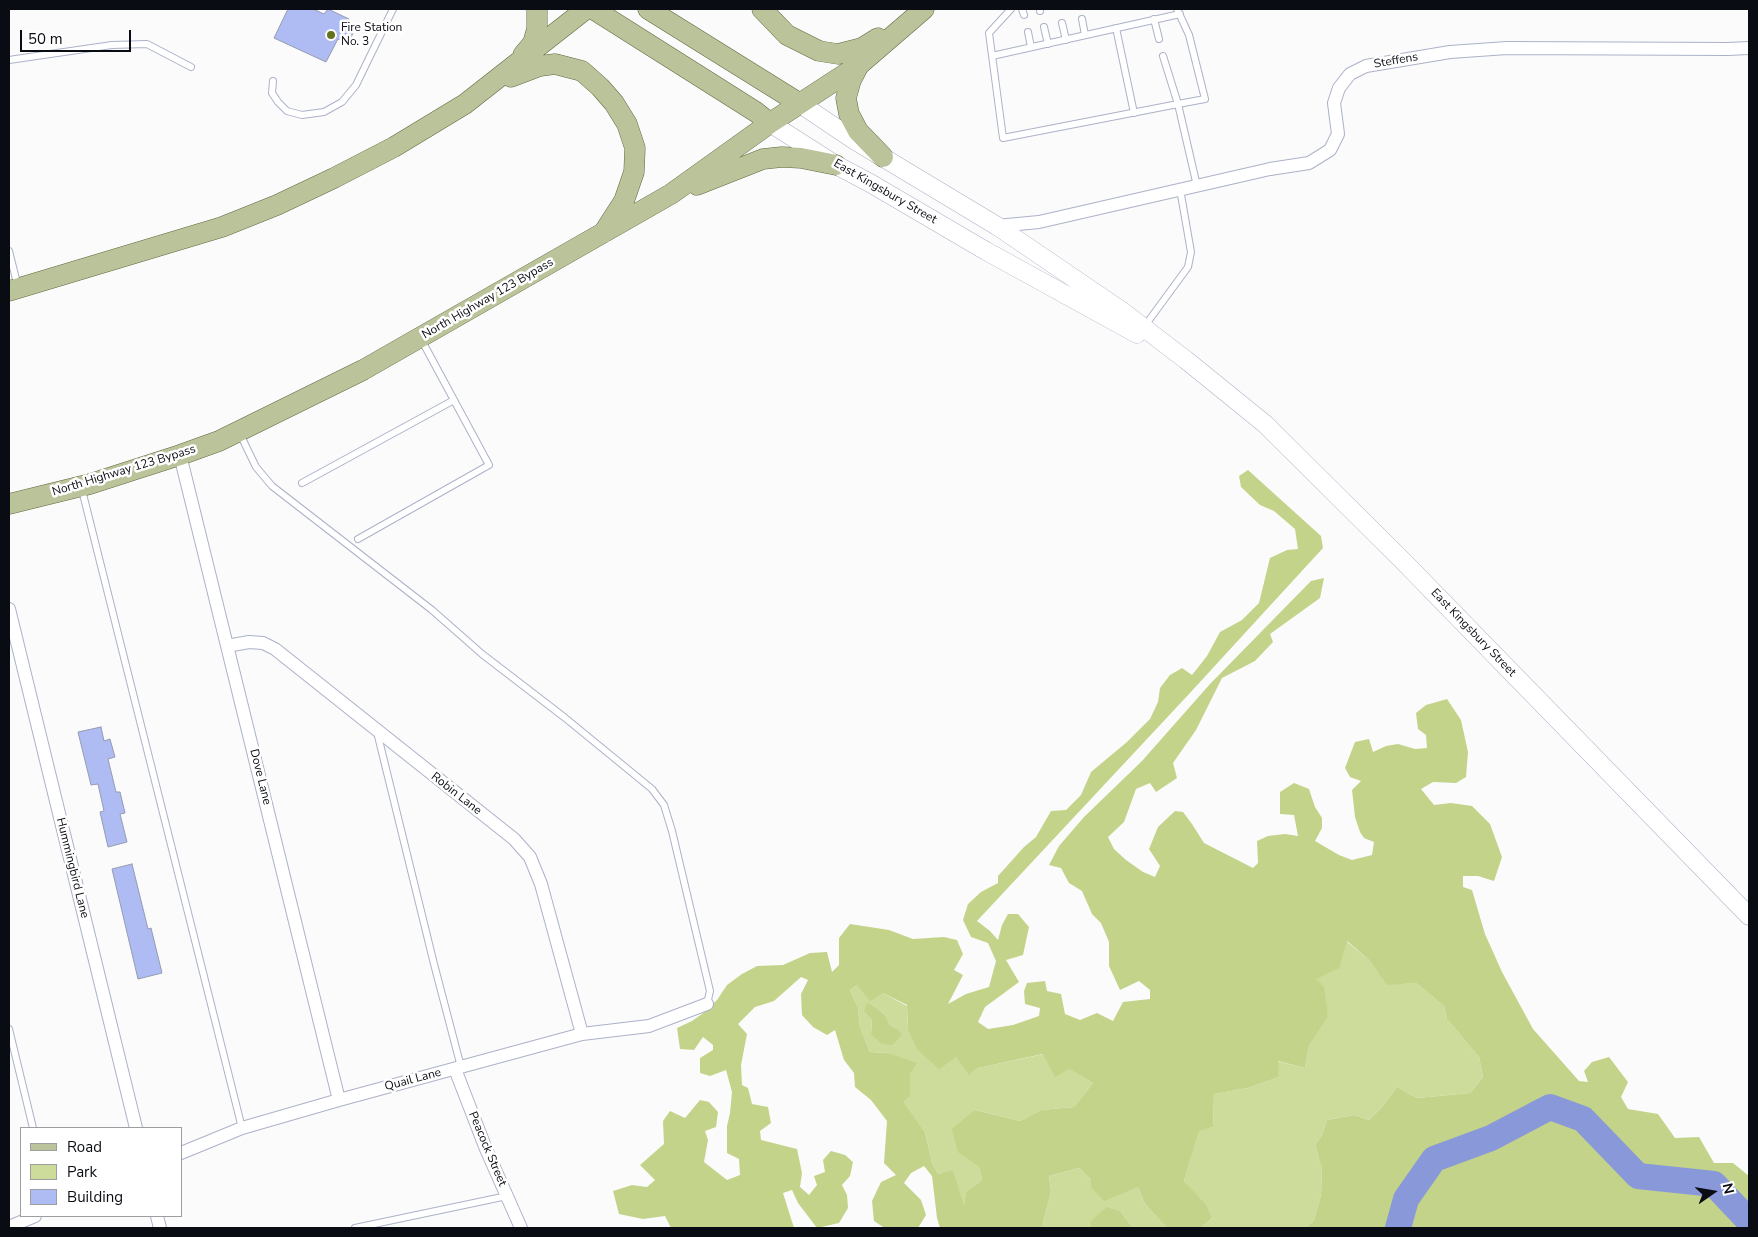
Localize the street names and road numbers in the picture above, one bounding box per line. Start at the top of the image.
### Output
street label: Steffens [1373,50,1419,72]
street label: East Kingsbury Street [831,157,939,227]
street label: North Highway 123 Bypass [420,255,556,343]
street label: North Highway 123 Bypass [50,442,198,500]
street label: East Kingsbury Street [1427,586,1519,680]
street label: Dove Lane [246,748,274,806]
street label: Robin Lane [428,770,484,818]
street label: Hummingbird Lane [53,816,91,920]
street label: Quail Lane [383,1066,443,1094]
street label: Peacock Street [465,1110,509,1188]

